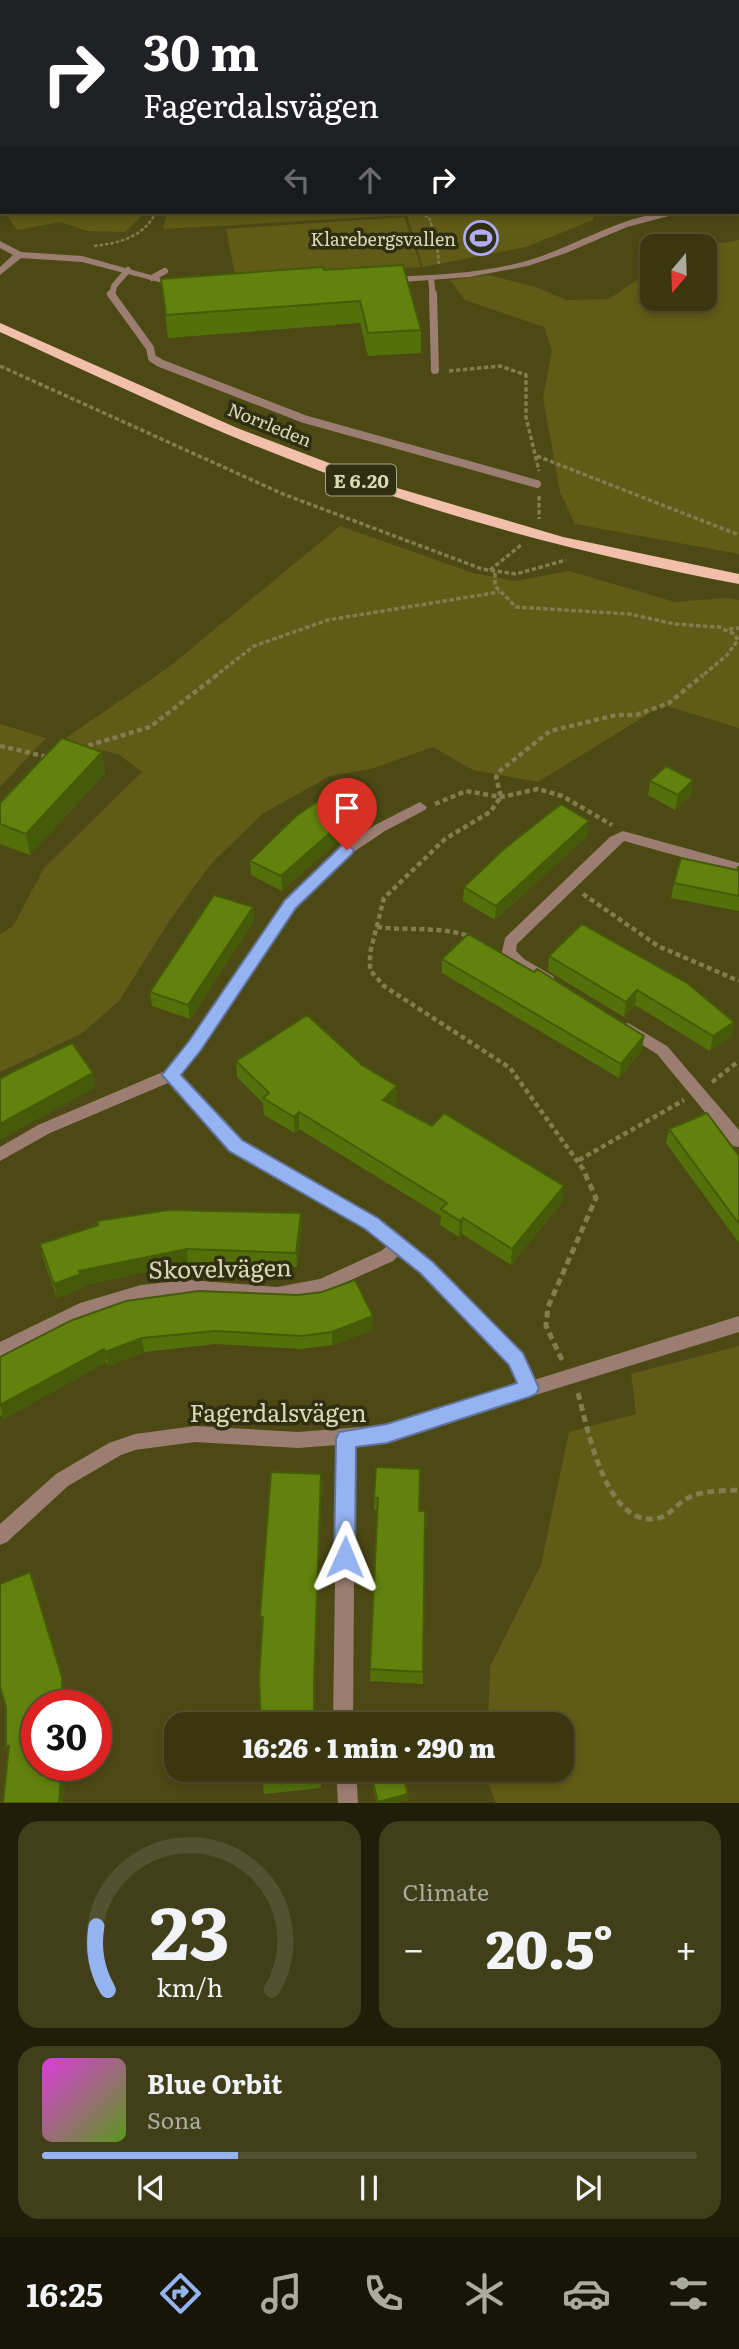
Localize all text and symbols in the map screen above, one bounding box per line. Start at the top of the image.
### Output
text: 30 m [143,13,259,86]
icon: right [28,28,119,119]
text: Fagerdalsvägen [143,80,379,128]
icon: left [278,161,316,199]
icon: ahead [351,161,389,199]
icon: right [424,161,462,199]
sports icon: Klarebergsvallen [462,219,500,257]
place label: Klarebergsvallen [310,225,456,252]
north arrow [640,234,718,312]
map controls [640,234,717,311]
street label: Norrleden [224,395,316,453]
road number: E 6.20 [326,464,396,495]
pin [317,778,377,850]
icon: arrive [328,789,366,827]
street label: Skovelvägen [148,1248,292,1286]
street label: Fagerdalsvägen [189,1394,367,1429]
position arrow [308,1520,382,1594]
speed limit sign: 30 [21,1690,112,1781]
text: 16:26 · 1 min · 290 m [243,1727,495,1766]
text: Climate [403,1874,489,1908]
text: 23 [149,1875,229,1983]
text: 20.5° [486,1908,613,1985]
text: − [403,1918,425,1975]
text: + [675,1918,697,1975]
text: km/h [156,1968,223,2005]
text: Blue Orbit [147,2063,282,2102]
text: Sona [147,2102,202,2136]
icon: previous [132,2169,170,2207]
icon: pause [350,2169,388,2207]
icon: next [569,2169,607,2207]
text: 16:25 [26,2269,103,2317]
icon: directions [156,2269,205,2318]
icon: music [257,2269,306,2318]
icon: phone [359,2269,408,2318]
icon: climate [460,2269,509,2318]
icon: car [562,2269,611,2318]
icon: filters [664,2269,713,2318]

